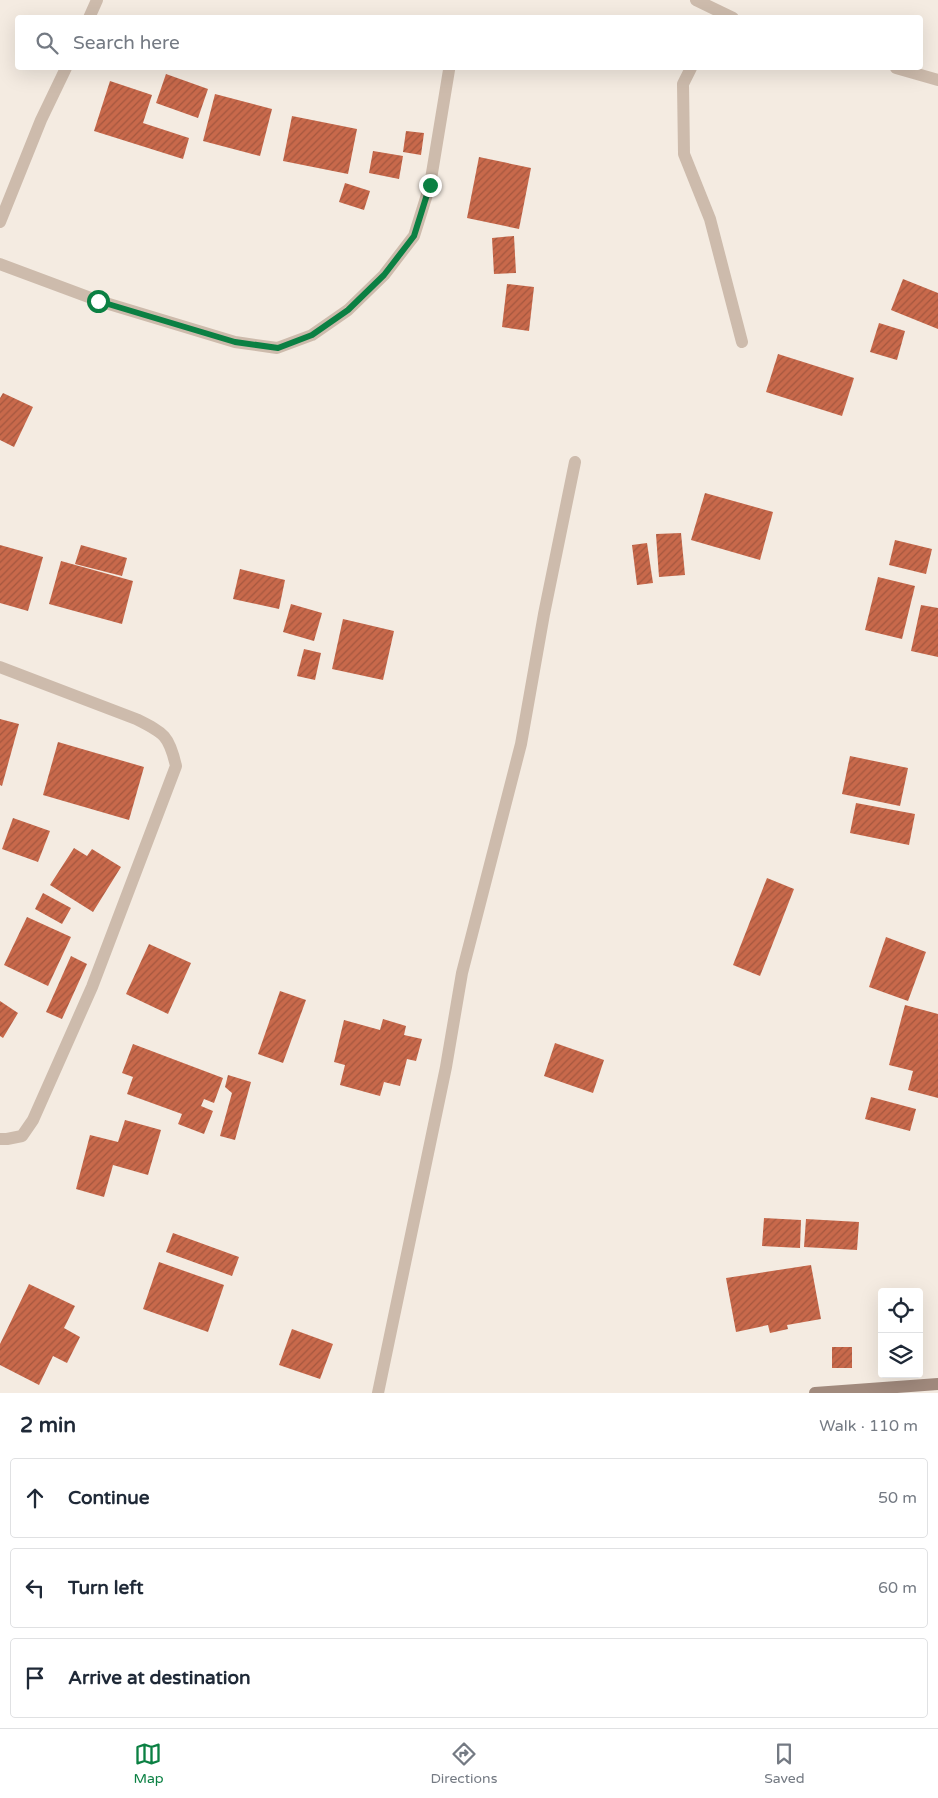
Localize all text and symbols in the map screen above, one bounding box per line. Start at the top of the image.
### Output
search box [15,15,923,70]
icon: search [33,29,61,57]
text: Search here [73,32,180,54]
route end [419,174,442,197]
route start [87,290,110,313]
map controls [878,1288,923,1378]
button: locate [878,1288,923,1333]
button: layers [878,1333,923,1378]
text: 2 min [20,1413,76,1438]
text: Walk · 110 m [819,1416,918,1436]
icon: ahead [21,1484,49,1512]
text: Continue [68,1487,150,1509]
text: 50 m [878,1488,917,1508]
icon: left [21,1574,49,1602]
text: Turn left [68,1577,144,1599]
text: 60 m [878,1578,917,1598]
icon: arrive [21,1664,49,1692]
text: Arrive at destination [68,1667,251,1689]
tab: Map [133,1740,164,1787]
tab: Directions [430,1740,497,1787]
tab: Saved [764,1740,805,1787]

